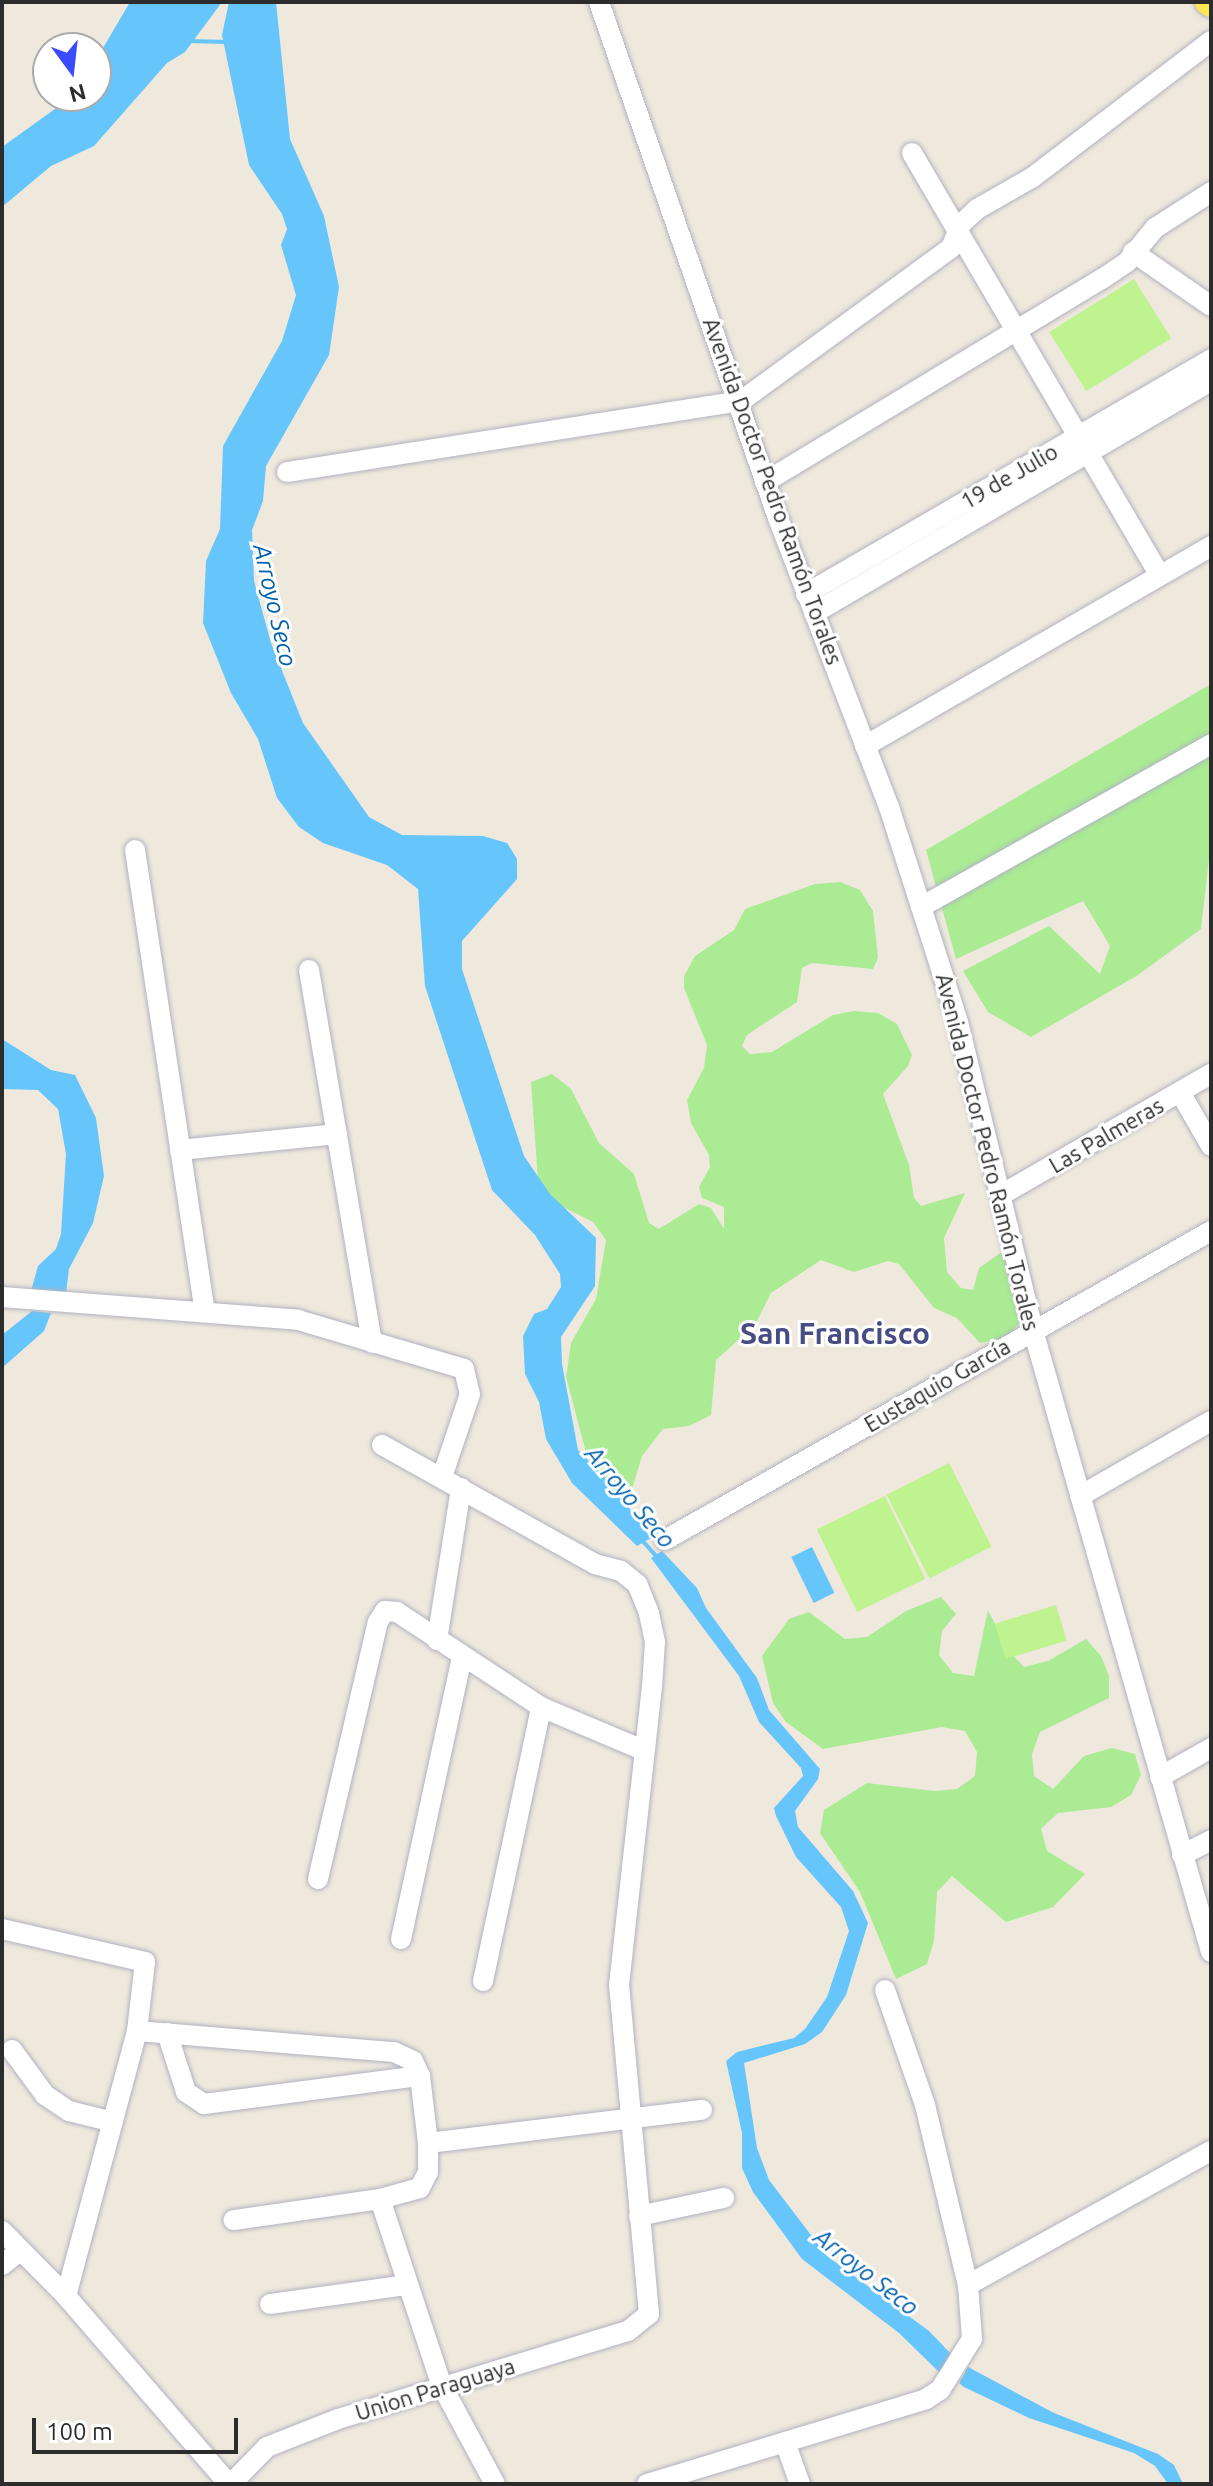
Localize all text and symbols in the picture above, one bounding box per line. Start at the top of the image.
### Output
north arrow [32,32,112,112]
text: N [67,80,89,108]
street label: Avenida Doctor Pedro Ramón Torales [698,314,848,668]
street label: 19 de Julio [956,438,1062,514]
water label: Arroyo Seco [247,541,303,669]
street label: Avenida Doctor Pedro Ramón Torales [931,971,1045,1333]
street label: Las Palmeras [1044,1092,1168,1178]
district label: San Francisco [740,1315,930,1351]
street label: Eustaquio García [859,1333,1015,1437]
water label: Arroyo Seco [579,1440,681,1554]
water label: Arroyo Seco [808,2222,924,2322]
street label: Union Paraguaya [352,2352,518,2426]
scale bar [36,2402,242,2452]
text: 100 m [46,2418,113,2445]

